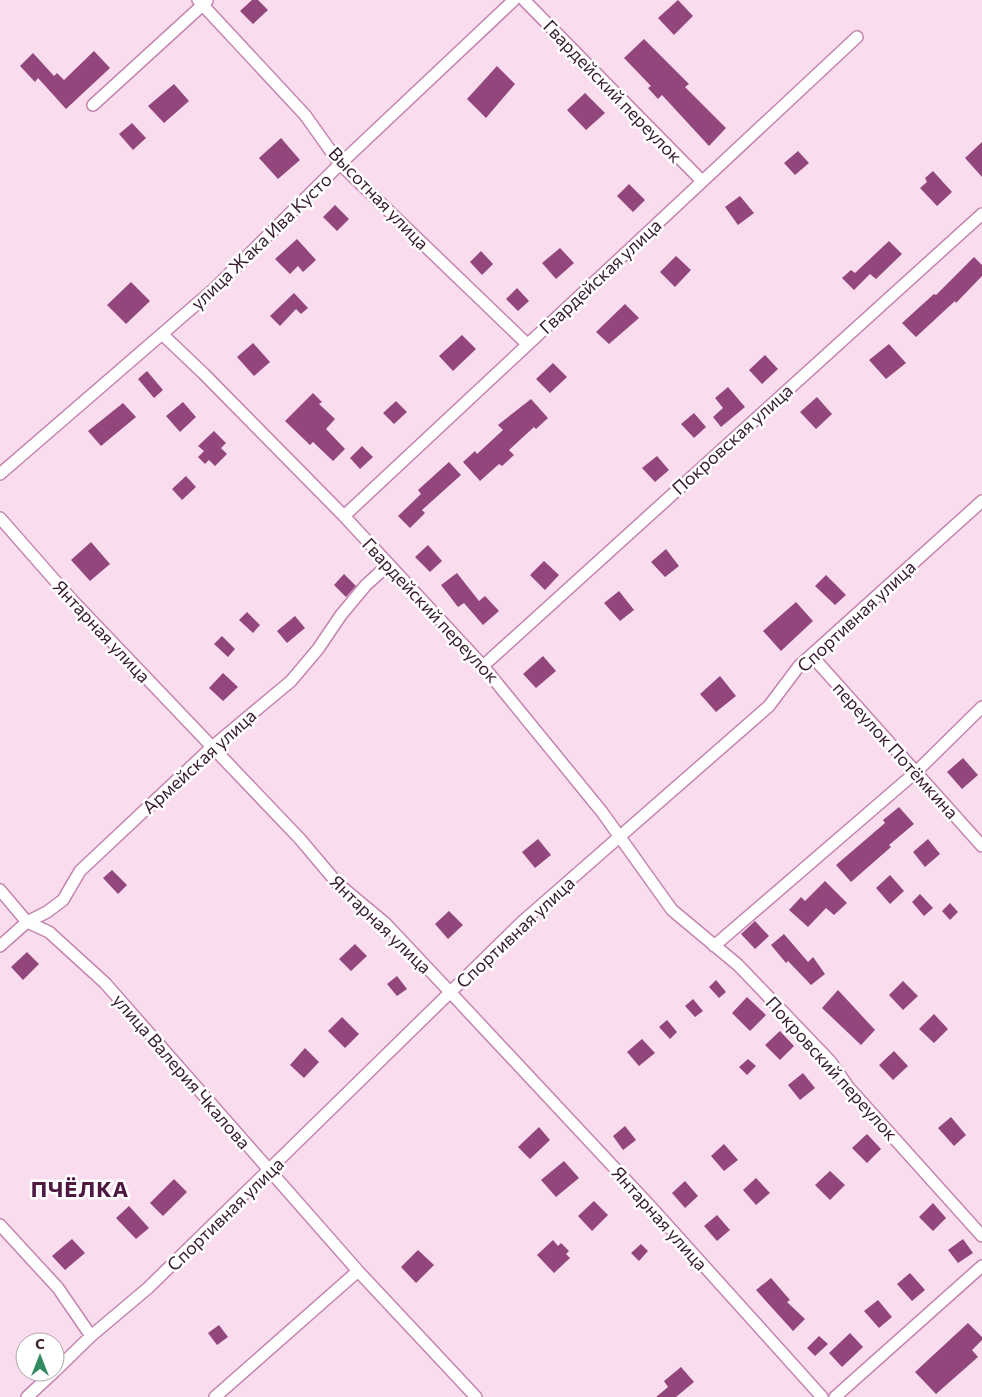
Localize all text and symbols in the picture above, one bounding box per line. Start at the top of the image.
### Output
street label: Гвардейский переулок [539,15,687,167]
street label: Высотная улица [324,142,434,254]
street label: улица Жака Ива Кусто [186,168,336,314]
street label: Гвардейская улица [535,214,665,338]
street label: Покровская улица [667,379,797,499]
street label: Гвардейский переулок [358,533,504,687]
street label: Спортивная улица [792,556,920,676]
street label: Янтарная улица [49,575,155,687]
street label: переулок Потёмкина [829,677,963,823]
street label: Армейская улица [138,704,260,818]
street label: Янтарная улица [326,870,436,978]
street label: Спортивная улица [451,872,579,992]
street label: улица Валерия Чкалова [109,989,255,1153]
street label: Покровский переулок [761,991,903,1145]
street label: Спортивная улица [162,1153,288,1275]
street label: Янтарная улица [608,1161,712,1275]
district label: ПЧЁЛКА [31,1175,129,1202]
north arrow [15,1332,65,1382]
text: С [35,1335,45,1352]

